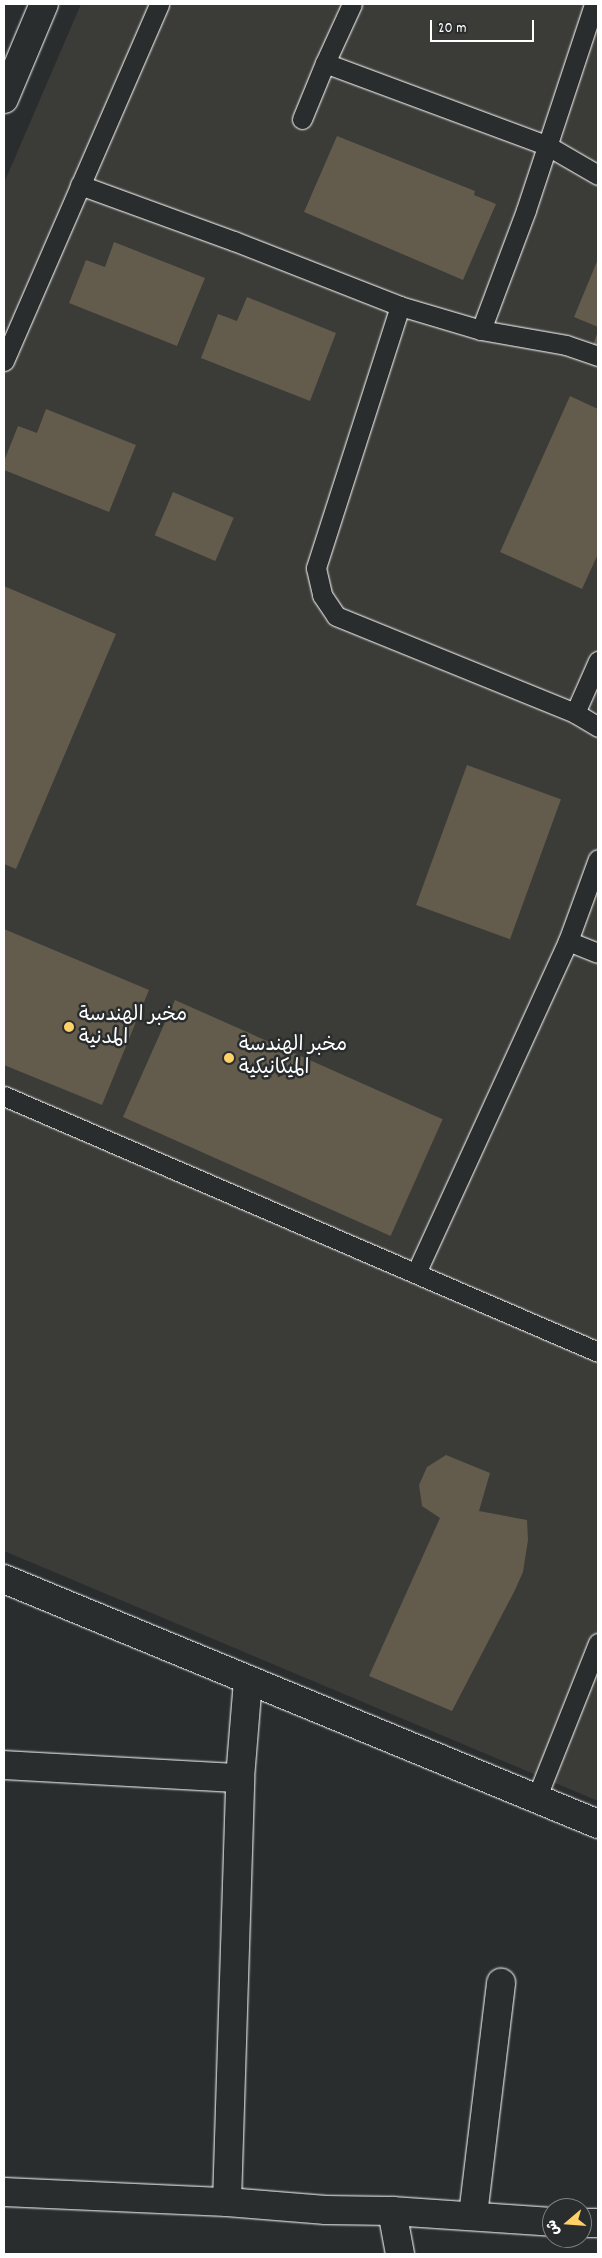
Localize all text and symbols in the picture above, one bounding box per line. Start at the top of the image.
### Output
scale bar [432,10,536,42]
text: 20 m [438,18,466,40]
place label: مخبر الهندسة المدنية [79,1004,187,1051]
marker: مخبر الهندسة المدنية [63,1021,75,1033]
place label: مخبر الهندسة الميكانيكية [239,1034,347,1081]
marker: مخبر الهندسة الميكانيكية [223,1052,235,1064]
north arrow [542,2198,592,2248]
text: ش [542,2217,566,2238]

